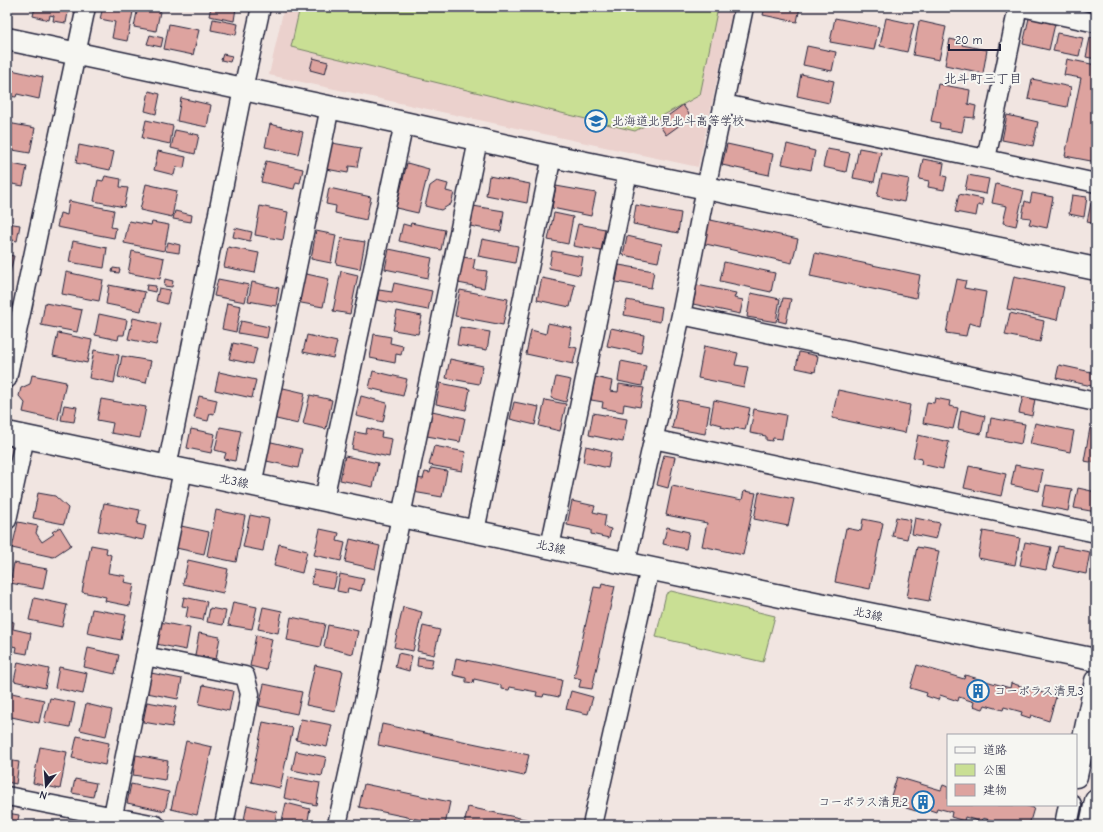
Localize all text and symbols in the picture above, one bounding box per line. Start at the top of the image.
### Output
scale bar [949,26,1000,52]
text: 20 m [955,33,983,47]
district label: 北斗町三丁目 [944,71,1022,86]
school or university icon: 北海道北見北斗高等学校 [583,108,609,134]
place label: 北海道北見北斗高等学校 [612,114,744,128]
street label: 北3線 [218,471,250,491]
street label: 北3線 [535,537,567,557]
street label: 北3線 [852,604,884,624]
building icon: コーポラス清見3 [965,678,991,704]
place label: コーポラス清見3 [994,684,1084,698]
legend [947,734,1077,806]
text: 道路 [983,743,1007,757]
text: 公園 [983,763,1007,777]
north arrow [26,766,66,806]
text: 建物 [983,783,1007,797]
text: N [38,788,49,802]
building icon: コーポラス清見2 [910,789,936,815]
place label: コーポラス清見2 [818,795,908,809]

